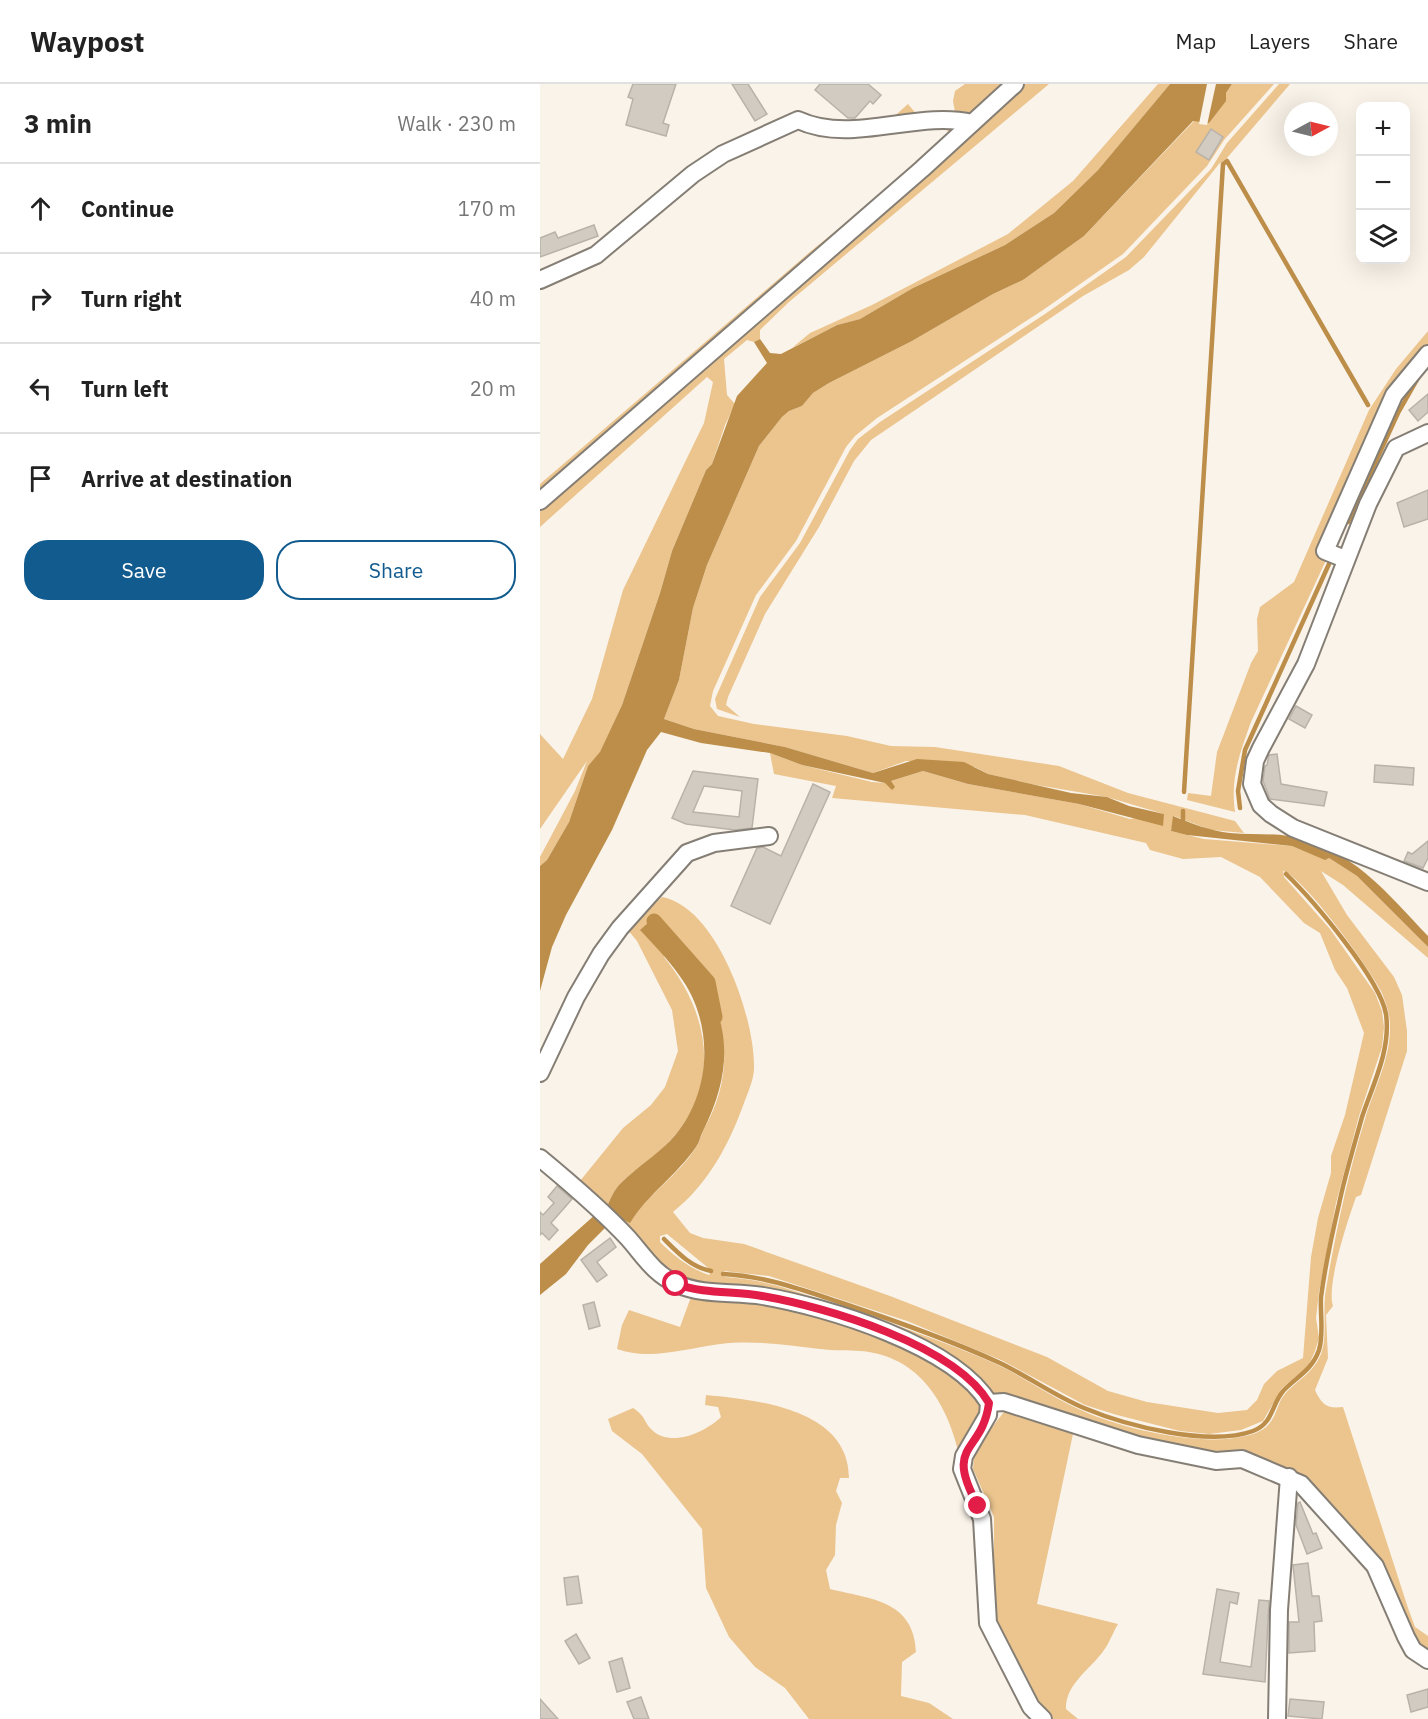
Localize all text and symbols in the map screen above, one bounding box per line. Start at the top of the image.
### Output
text: Waypost [30,23,144,60]
text: Map [1176,27,1216,55]
text: Layers [1249,27,1311,55]
text: Share [1344,27,1398,55]
north arrow [1284,102,1338,156]
map controls [1356,102,1410,264]
button: + [1356,102,1410,156]
text: 3 min [24,106,92,140]
text: Walk · 230 m [398,110,516,137]
button: − [1356,156,1410,210]
icon: ahead [24,192,57,225]
text: Continue [81,194,174,223]
text: 170 m [458,195,516,222]
button: layers [1356,210,1410,264]
icon: right [24,282,57,315]
text: Turn right [81,284,182,313]
text: 40 m [470,285,516,312]
icon: left [24,372,57,405]
text: Turn left [81,374,169,403]
text: 20 m [470,375,516,402]
icon: arrive [24,462,57,495]
text: Arrive at destination [81,464,292,493]
button: Save [24,540,264,600]
button: Share [276,540,516,600]
route start [662,1270,688,1296]
route end [964,1492,990,1518]

